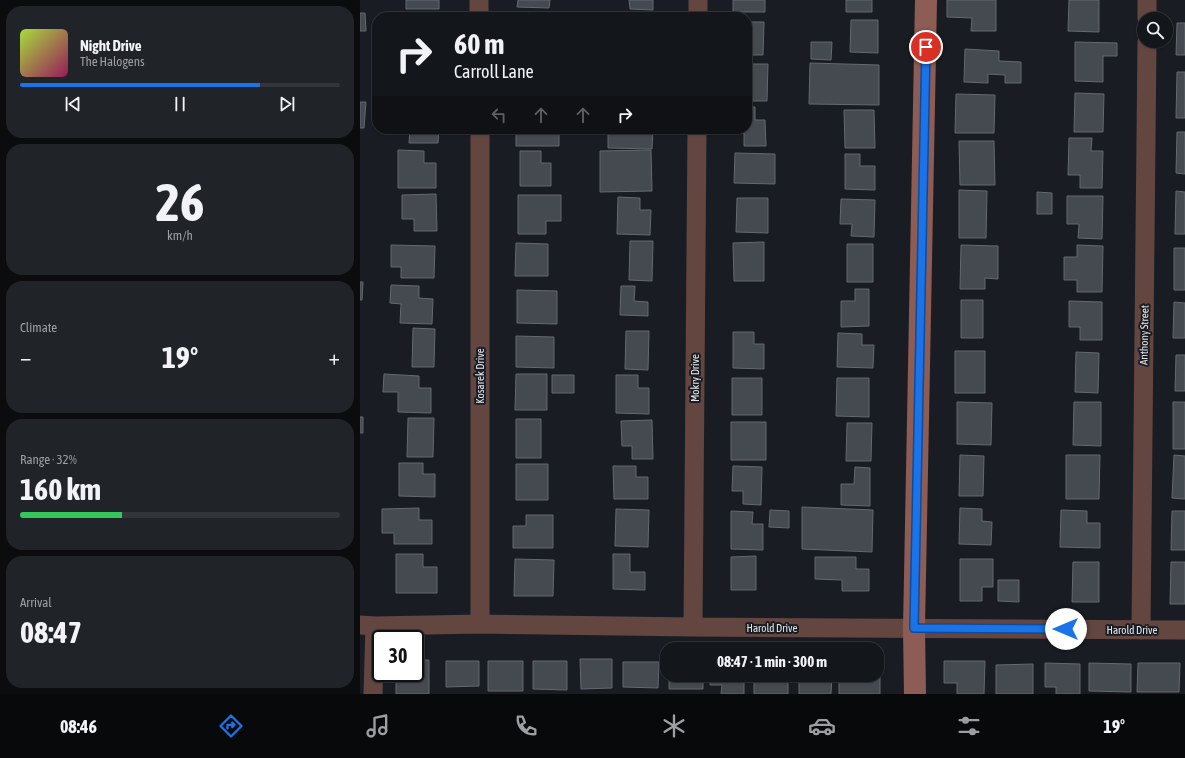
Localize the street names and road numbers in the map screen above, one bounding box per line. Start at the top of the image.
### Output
street label: Anthony Street [1137,305,1151,365]
street label: Kosarek Drive [474,348,486,404]
street label: Mokry Drive [689,354,701,402]
street label: Harold Drive [747,622,797,634]
street label: Harold Drive [1107,624,1157,636]

